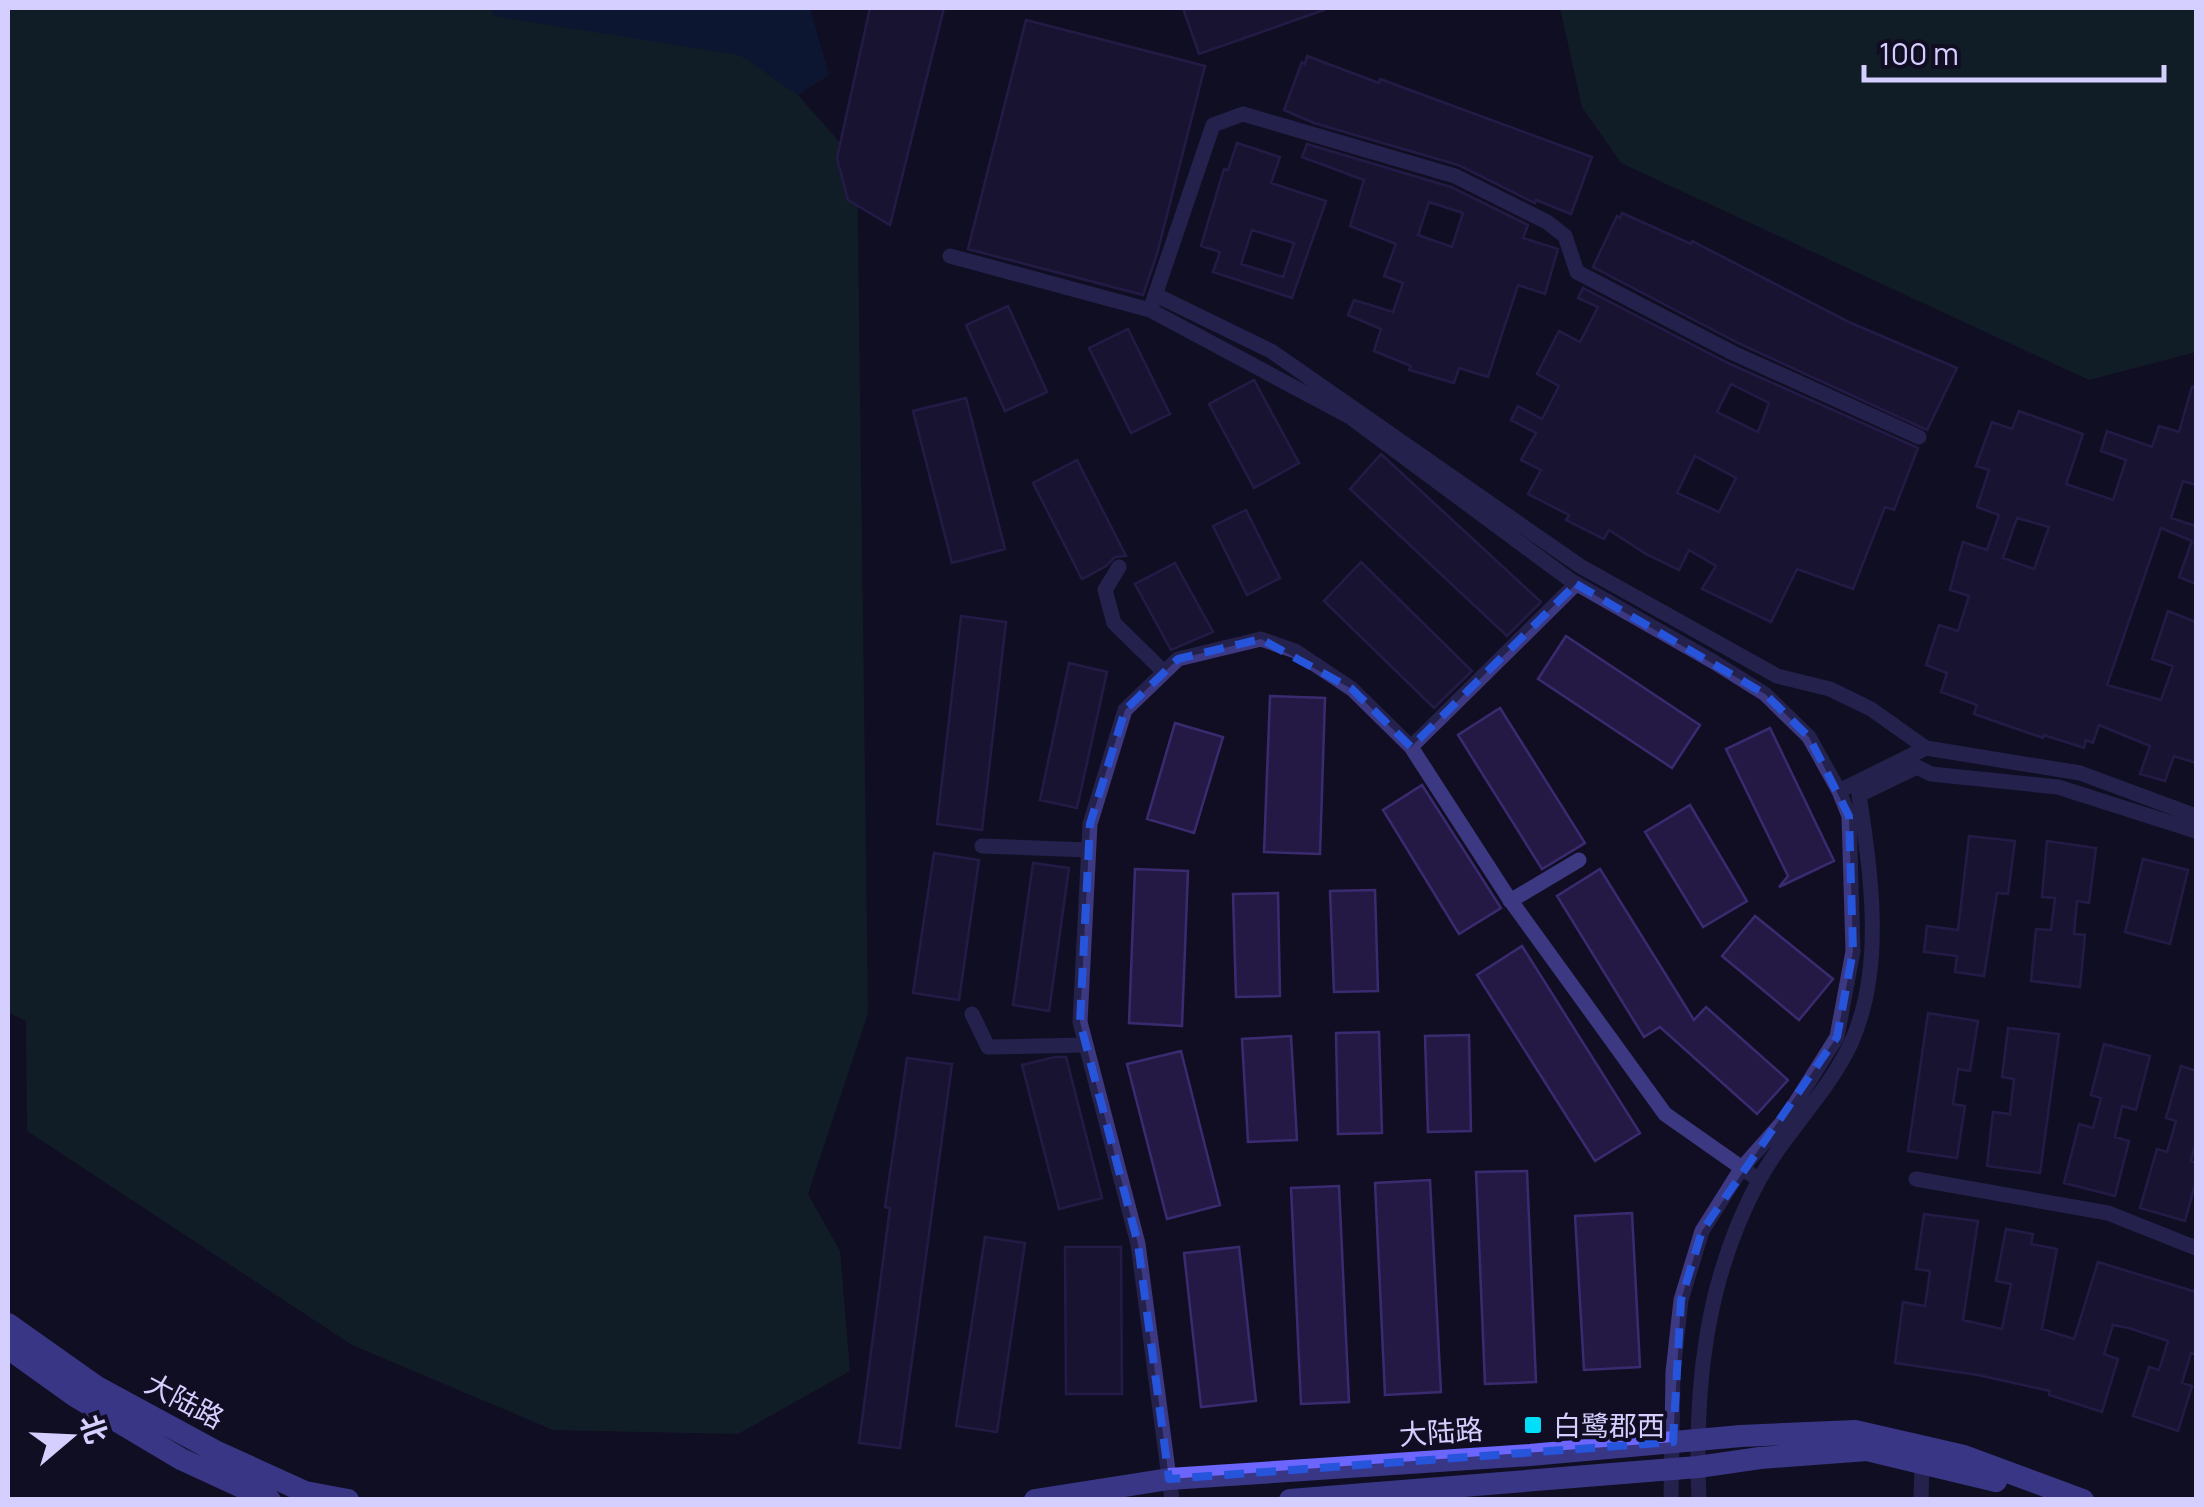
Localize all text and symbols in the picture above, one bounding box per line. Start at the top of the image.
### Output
scale bar [1864,20,2164,82]
text: 100 m [1879,33,1959,74]
street label: 大陆路 [139,1364,231,1436]
north arrow [20,1387,120,1487]
place label: 白鹭郡西 [1553,1406,1665,1444]
text: 北 [72,1409,117,1448]
street label: 大陆路 [1398,1409,1484,1453]
marker: 白鹭郡西 [1522,1414,1544,1436]

